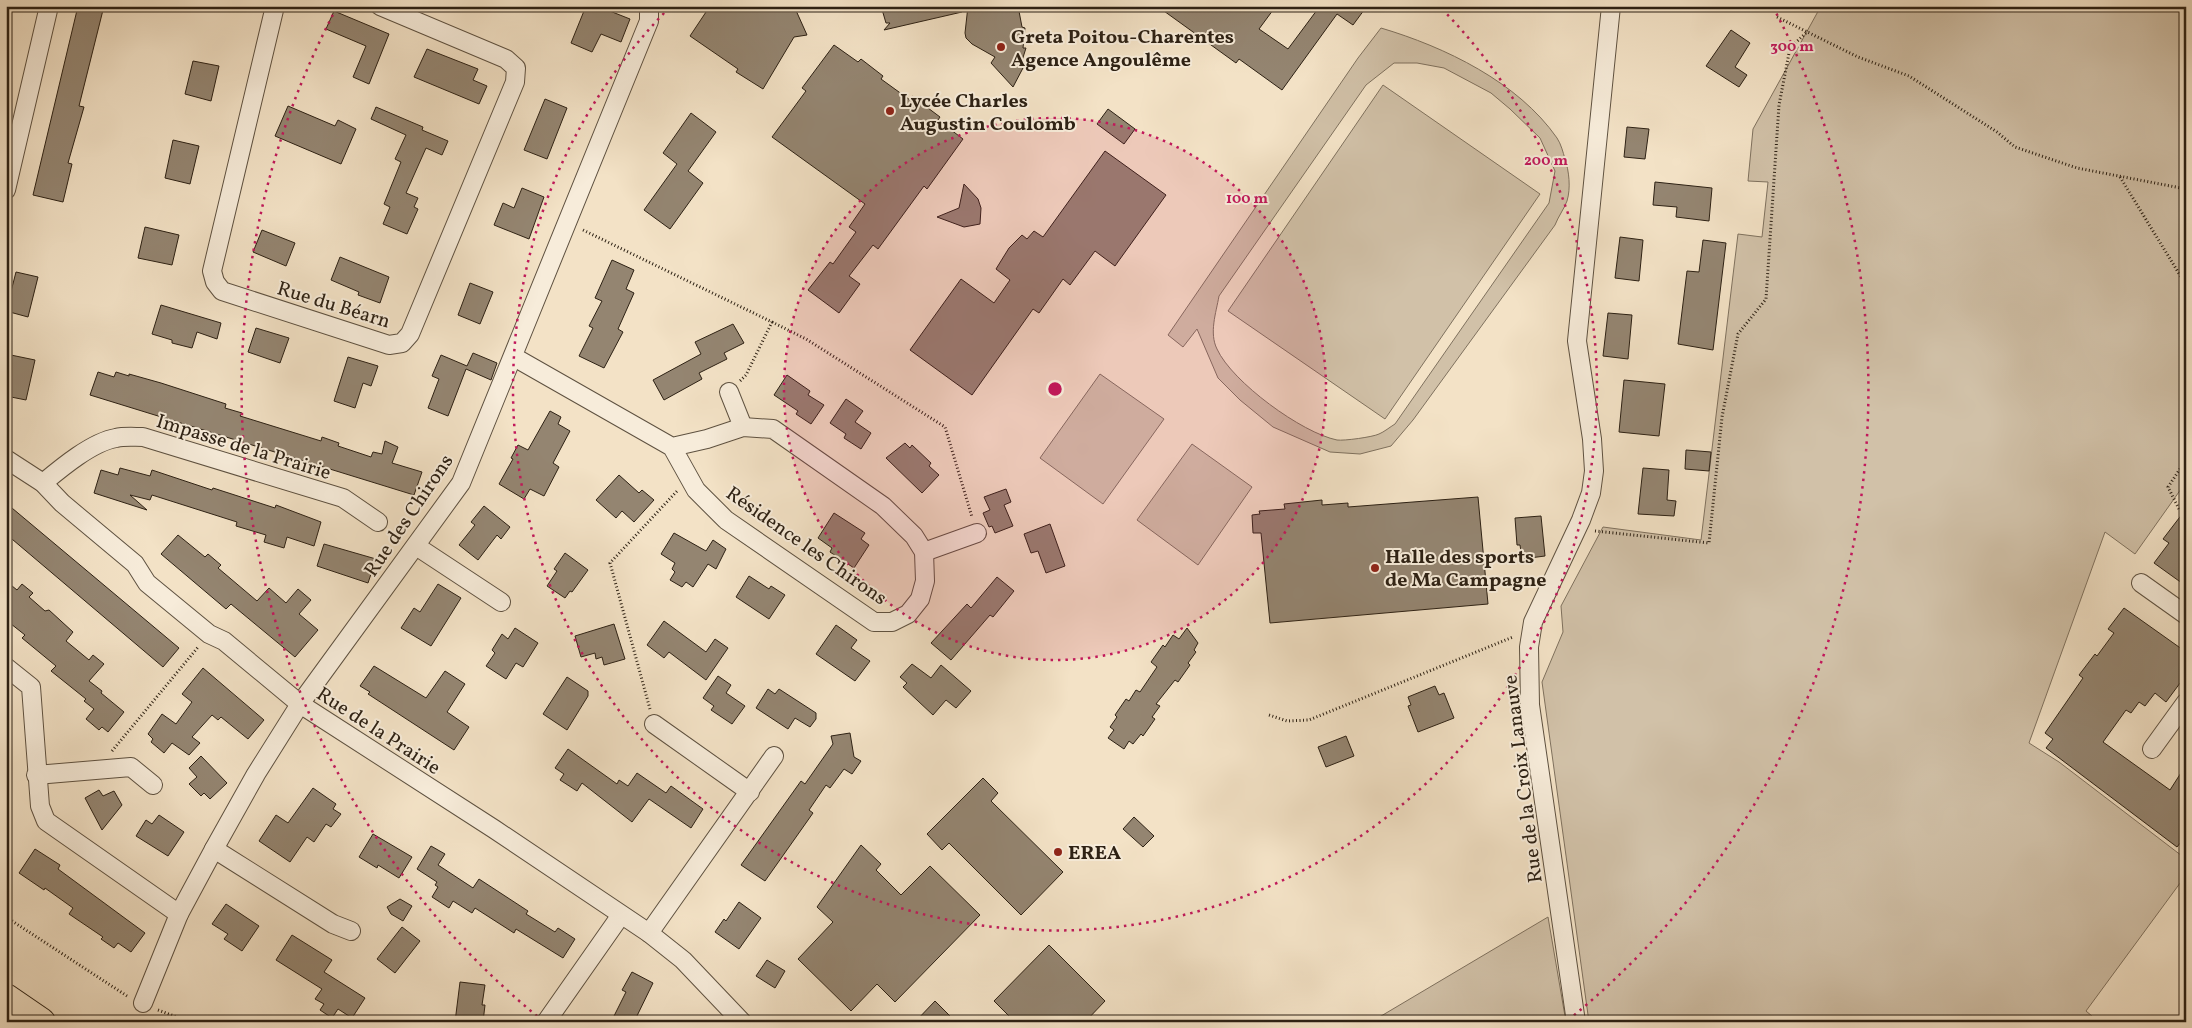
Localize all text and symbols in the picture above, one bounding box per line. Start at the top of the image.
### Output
place label: Greta Poitou-Charentes Agence Angoulême [1011,24,1234,75]
text: 300 m [1770,37,1814,58]
marker: Greta Poitou-Charentes Agence Angoulême [995,41,1007,53]
place label: Lycée Charles Augustin Coulomb [900,88,1076,139]
marker: Lycée Charles Augustin Coulomb [884,105,896,117]
text: 200 m [1524,151,1568,172]
text: 100 m [1226,189,1269,210]
street label: Rue du Béarn [273,275,394,336]
centre of rings [1046,380,1064,398]
street label: Impasse de la Prairie [153,408,334,488]
street label: Rue des Chirons [358,449,461,583]
street label: Résidence les Chirons [720,480,892,613]
place label: Halle des sports de Ma Campagne [1385,544,1546,595]
marker: Halle des sports de Ma Campagne [1369,562,1381,574]
street label: Rue de la Croix Lanauve [1497,673,1551,884]
street label: Rue de la Prairie [310,681,446,782]
place label: EREA [1068,840,1121,868]
marker: EREA [1052,846,1064,858]

